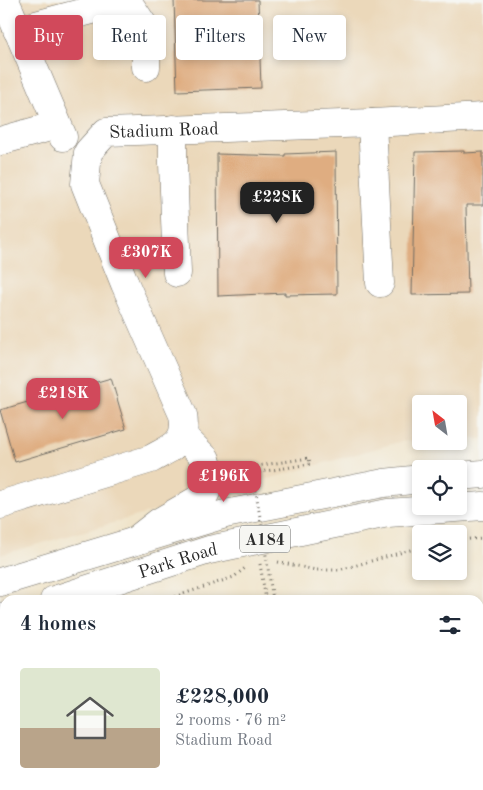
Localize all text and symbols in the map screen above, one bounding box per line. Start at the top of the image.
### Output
chip: Buy [15,15,83,60]
chip: Rent [93,15,166,60]
chip: Filters [176,15,263,60]
chip: New [273,15,346,60]
street label: Stadium Road [109,120,219,142]
pin: £228K [242,182,312,224]
text: £228K [251,190,303,206]
pin: £307K [111,236,181,279]
text: £307K [120,245,172,261]
pin: £218K [28,378,98,420]
text: £218K [37,386,89,402]
north arrow [412,395,468,450]
map controls [412,395,467,580]
pin: £196K [189,460,259,503]
button: locate [412,460,467,515]
text: £196K [198,469,250,485]
button: layers [412,525,467,580]
road number: A184 [240,526,290,552]
street label: Park Road [136,540,219,582]
icon: filters [436,611,464,639]
text: 4 homes [20,614,96,635]
text: £228,000 [175,687,269,708]
icon: home [60,688,120,748]
text: 2 rooms · 76 m² [175,713,286,729]
text: Stadium Road [175,733,272,749]

